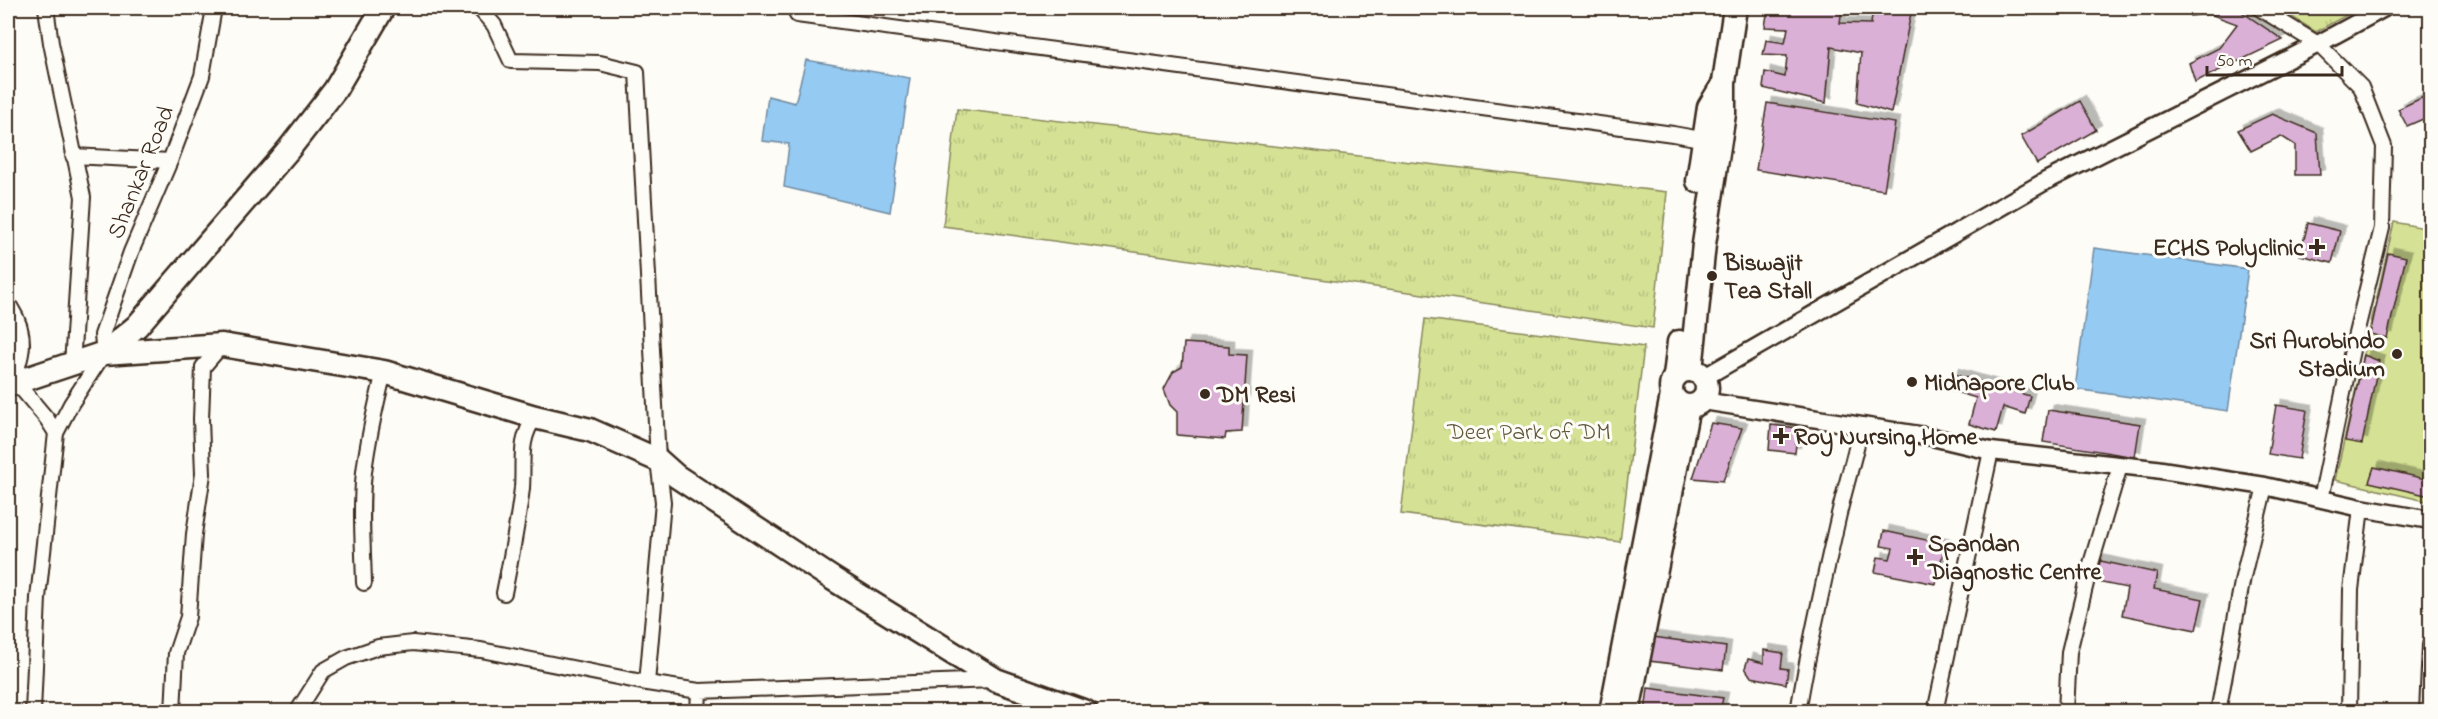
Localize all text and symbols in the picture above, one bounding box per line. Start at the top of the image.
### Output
scale bar [2207,39,2342,77]
text: 50 m [2216,49,2253,75]
street label: Shankar Road [100,101,185,245]
place label: ECHS Polyclinic [2153,232,2305,268]
marker: ECHS Polyclinic [2308,238,2326,256]
place label: Biswajit Tea Stall [1723,247,1812,310]
marker: Biswajit Tea Stall [1705,269,1719,283]
place label: Sri Aurobindo Stadium [2249,325,2385,388]
marker: Sri Aurobindo Stadium [2390,347,2404,361]
place label: Midnapore Club [1924,367,2075,402]
marker: Midnapore Club [1905,375,1919,389]
place label: DM Resi [1216,379,1296,414]
marker: DM Resi [1198,387,1212,401]
park label: Deer Park of DM [1446,416,1611,451]
place label: Roy Nursing Home [1794,421,1979,457]
marker: Roy Nursing Home [1772,427,1790,445]
place label: Spandan Diagnostic Centre [1927,528,2103,592]
marker: Spandan Diagnostic Centre [1906,548,1924,566]

